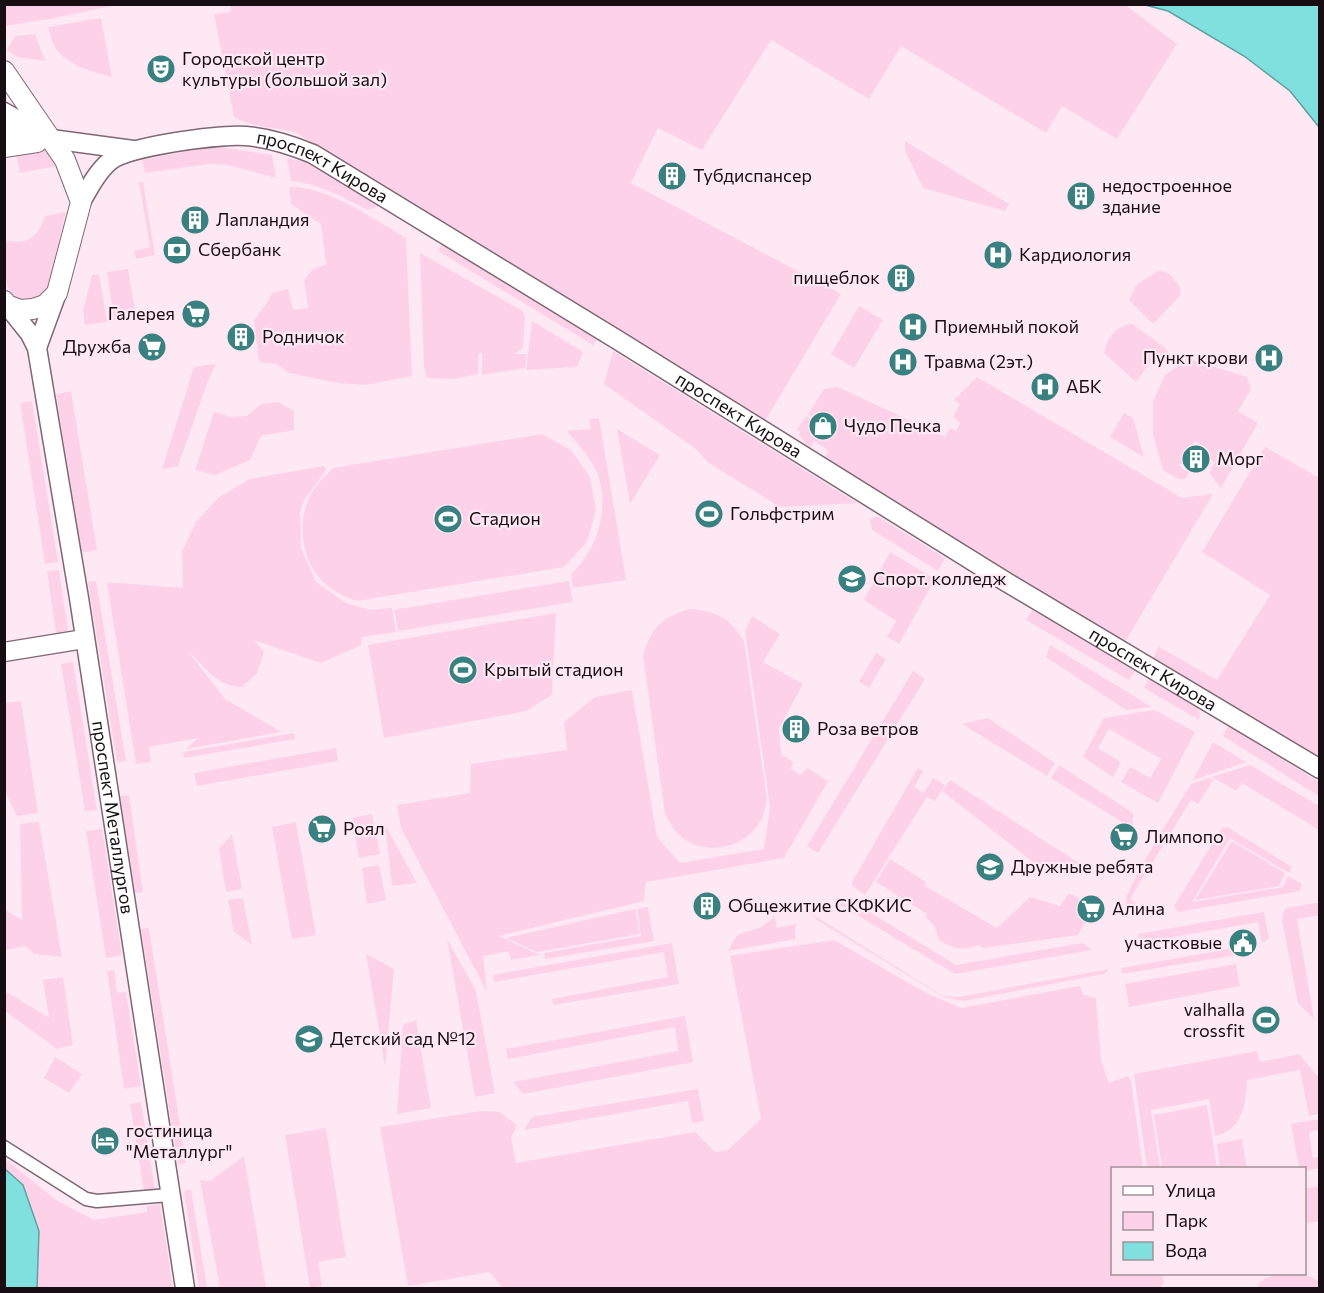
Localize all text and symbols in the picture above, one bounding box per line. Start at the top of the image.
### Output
place label: Городской центр культуры (большой зал) [182,47,387,90]
theatre icon: Городской центр культуры (большой зал) [145,53,177,85]
street label: проспект Кирова [255,125,392,207]
building icon: Тубдиспансер [656,160,688,192]
place label: Тубдиспансер [693,164,812,186]
place label: недостроенное здание [1102,174,1232,217]
building icon: недостроенное здание [1065,180,1097,212]
building icon: Лапландия [179,204,211,236]
place label: Лапландия [216,208,309,230]
bank icon: Сбербанк [161,234,193,266]
place label: Сбербанк [198,238,282,260]
hospital icon: Кардиология [982,239,1014,271]
place label: Кардиология [1019,243,1131,265]
building icon: пищеблок [885,262,917,294]
place label: пищеблок [793,266,880,288]
supermarket icon: Галерея [180,298,212,330]
place label: Галерея [108,302,175,324]
hospital icon: Приемный покой [897,311,929,343]
place label: Приемный покой [934,315,1079,337]
building icon: Родничок [225,321,257,353]
place label: Родничок [262,325,345,347]
supermarket icon: Дружба [136,331,168,363]
place label: Дружба [63,335,131,357]
hospital icon: Пункт крови [1253,342,1285,374]
hospital icon: Травма (2эт.) [887,346,919,378]
place label: Пункт крови [1143,346,1248,368]
place label: Травма (2эт.) [924,350,1033,372]
street label: проспект Кирова [672,367,806,462]
hospital icon: АБК [1029,371,1061,403]
place label: АБК [1066,375,1102,397]
shop icon: Чудо Печка [807,410,839,442]
place label: Чудо Печка [844,414,941,436]
building icon: Морг [1180,443,1212,475]
place label: Морг [1217,447,1263,469]
sports icon: Гольфстрим [693,498,725,530]
place label: Гольфстрим [730,502,834,524]
sports icon: Стадион [432,503,464,535]
place label: Стадион [469,507,541,529]
school or university icon: Спорт. колледж [836,563,868,595]
place label: Спорт. колледж [873,567,1007,589]
street label: проспект Кирова [1086,622,1221,715]
sports icon: Крытый стадион [447,654,479,686]
place label: Крытый стадион [484,658,624,680]
building icon: Роза ветров [780,713,812,745]
place label: Роза ветров [817,717,919,739]
street label: проспект Металлургов [88,719,139,915]
supermarket icon: Роял [306,813,338,845]
place label: Роял [343,817,385,839]
supermarket icon: Лимпопо [1108,821,1140,853]
place label: Лимпопо [1145,825,1224,847]
school or university icon: Дружные ребята [974,851,1006,883]
place label: Дружные ребята [1011,855,1153,877]
building icon: Общежитие СКФКИС [691,890,723,922]
supermarket icon: Алина [1075,893,1107,925]
place label: Общежитие СКФКИС [728,894,912,916]
place label: Алина [1112,897,1165,919]
public building icon: участковые [1227,927,1259,959]
place label: участковые [1124,931,1222,953]
place label: valhalla crossfit [1183,998,1245,1041]
sports icon: valhalla crossfit [1250,1004,1282,1036]
school or university icon: Детский сад №12 [293,1023,325,1055]
place label: Детский сад №12 [330,1027,476,1049]
place label: гостиница "Металлург" [126,1119,232,1162]
hotel icon: гостиница "Металлург" [89,1125,121,1157]
legend [1111,1167,1306,1275]
text: Улица [1165,1179,1216,1201]
text: Парк [1165,1209,1208,1231]
text: Вода [1165,1239,1207,1261]

